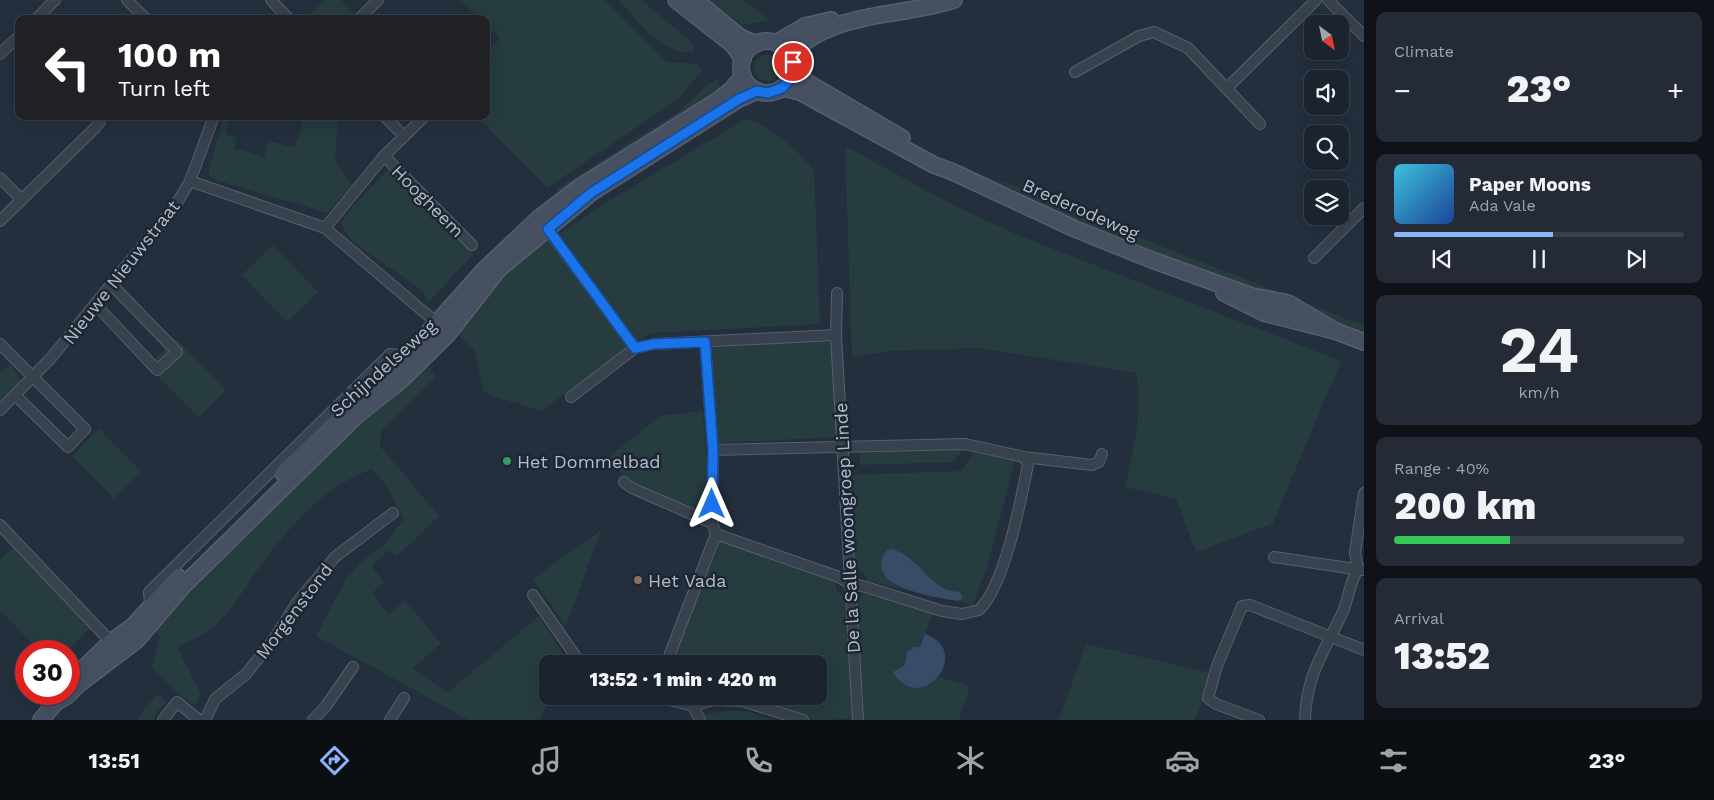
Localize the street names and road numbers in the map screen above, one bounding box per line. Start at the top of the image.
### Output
street label: Hoogheem [388,161,468,241]
street label: Brederodeweg [1020,174,1143,244]
street label: Nieuwe Nieuwstraat [58,196,184,348]
street label: Schijndelseweg [326,315,441,421]
street label: De la Salle woongroep Linde [830,402,864,654]
street label: Morgenstond [251,559,337,663]

